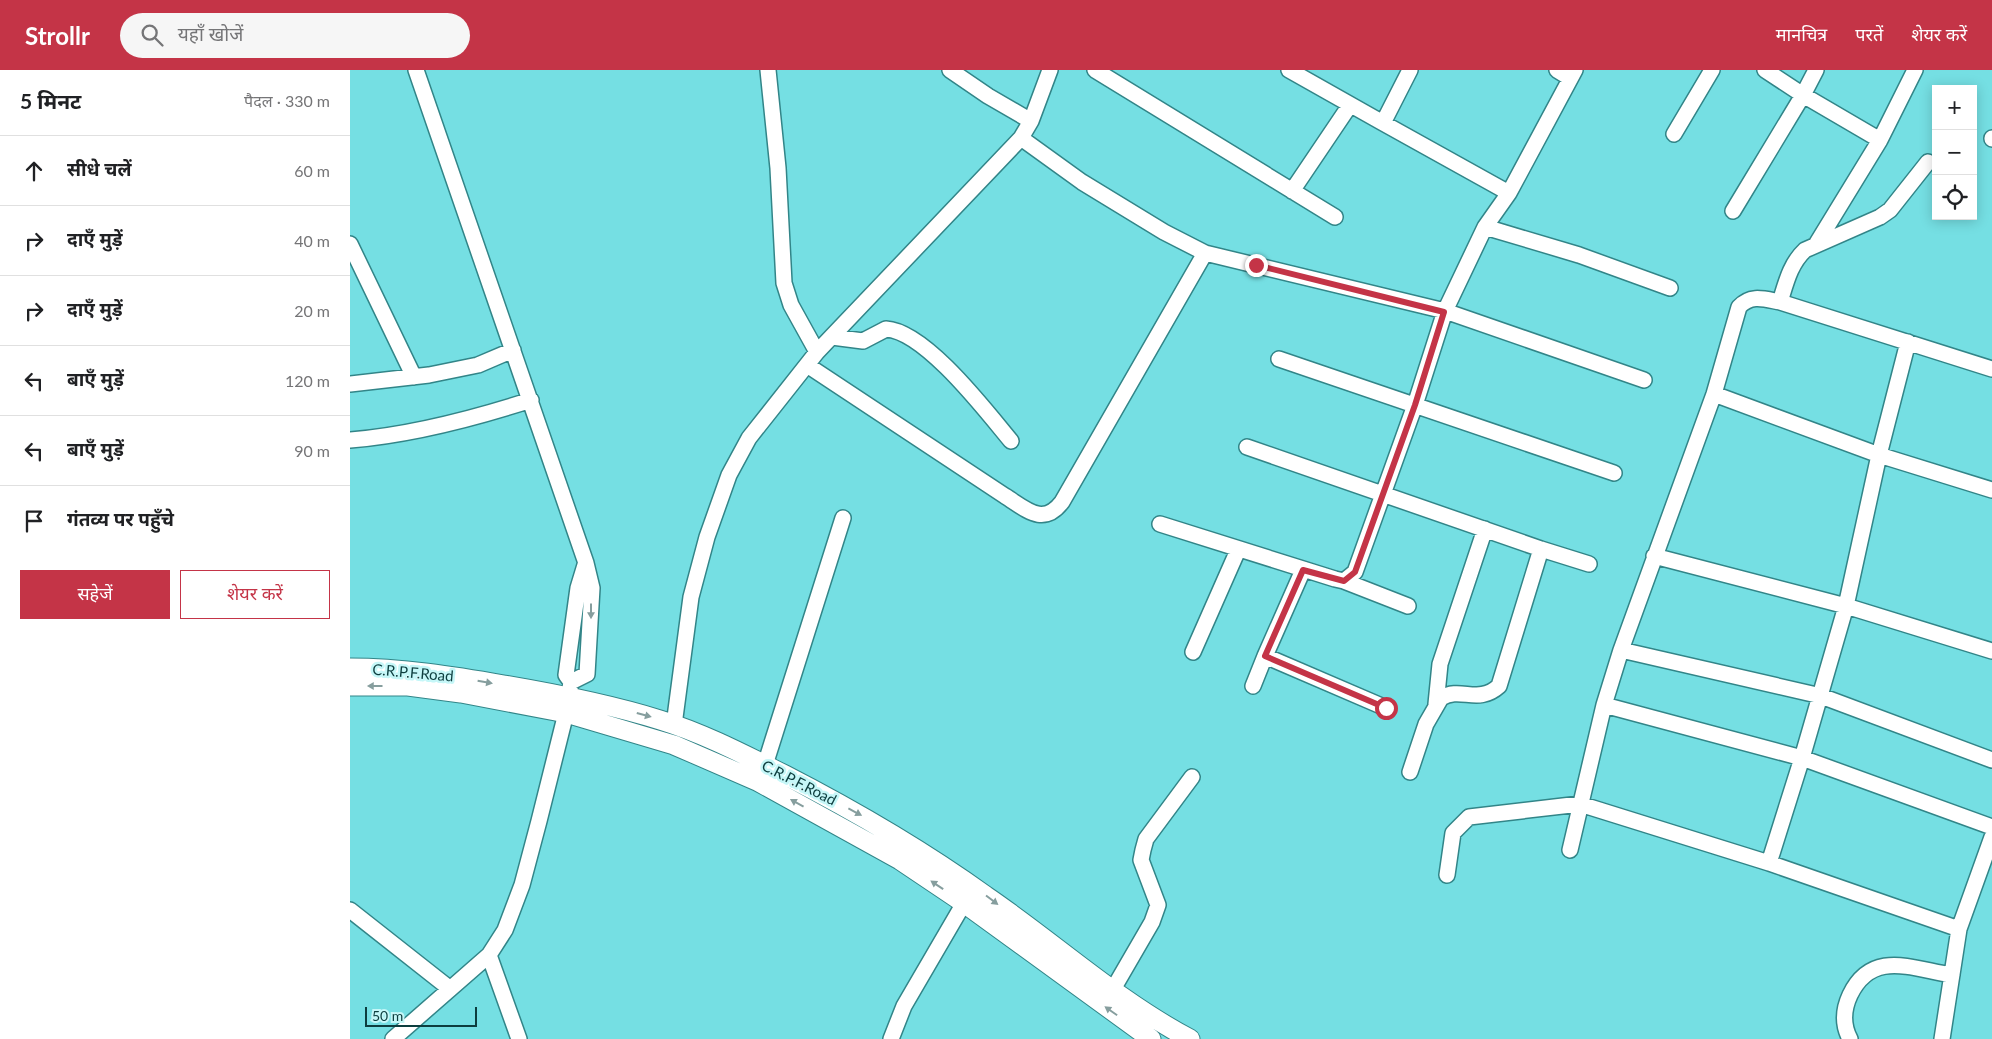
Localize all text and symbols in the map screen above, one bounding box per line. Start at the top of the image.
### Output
search box [120,13,470,58]
text: Strollr [25,21,90,50]
icon: search [138,21,166,49]
text: यहाँ खोजें [178,22,243,45]
text: मानचित्र [1776,23,1827,45]
text: परतें [1855,23,1883,45]
text: शेयर करें [1911,23,1967,45]
map controls [1932,85,1977,220]
button: + [1932,85,1977,130]
text: 5 मिनट [20,88,81,113]
text: पैदल · 330 m [244,91,330,110]
button: − [1932,130,1977,175]
icon: ahead [20,157,48,185]
text: सीधे चलें [67,157,132,180]
text: 60 m [294,161,330,180]
button: locate [1932,175,1977,220]
icon: right [20,227,48,255]
text: दाएँ मुड़ें [67,227,123,250]
text: 40 m [294,231,330,250]
route end [1245,254,1268,277]
icon: right [20,297,48,325]
text: दाएँ मुड़ें [67,297,123,320]
text: 20 m [294,301,330,320]
icon: left [20,367,48,395]
text: बाएँ मुड़ें [67,367,124,390]
text: 120 m [285,371,330,390]
icon: left [20,437,48,465]
text: बाएँ मुड़ें [67,437,124,460]
text: 90 m [294,441,330,460]
icon: arrive [20,507,48,535]
text: गंतव्य पर पहुँचे [67,507,174,530]
button: सहेजें [20,570,170,619]
button: शेयर करें [180,570,330,619]
one-way arrow [587,604,595,620]
street label: C.R.P.F.Road [372,659,454,685]
one-way arrow [478,678,494,686]
one-way arrow [366,682,382,690]
route start [1375,697,1398,720]
one-way arrow [637,712,652,720]
street label: C.R.P.F.Road [759,756,840,809]
one-way arrow [790,799,804,807]
one-way arrow [848,808,862,816]
one-way arrow [930,880,944,890]
one-way arrow [985,895,999,905]
scale bar [365,1004,478,1027]
one-way arrow [1105,1006,1118,1016]
text: 50 m [372,1007,403,1024]

